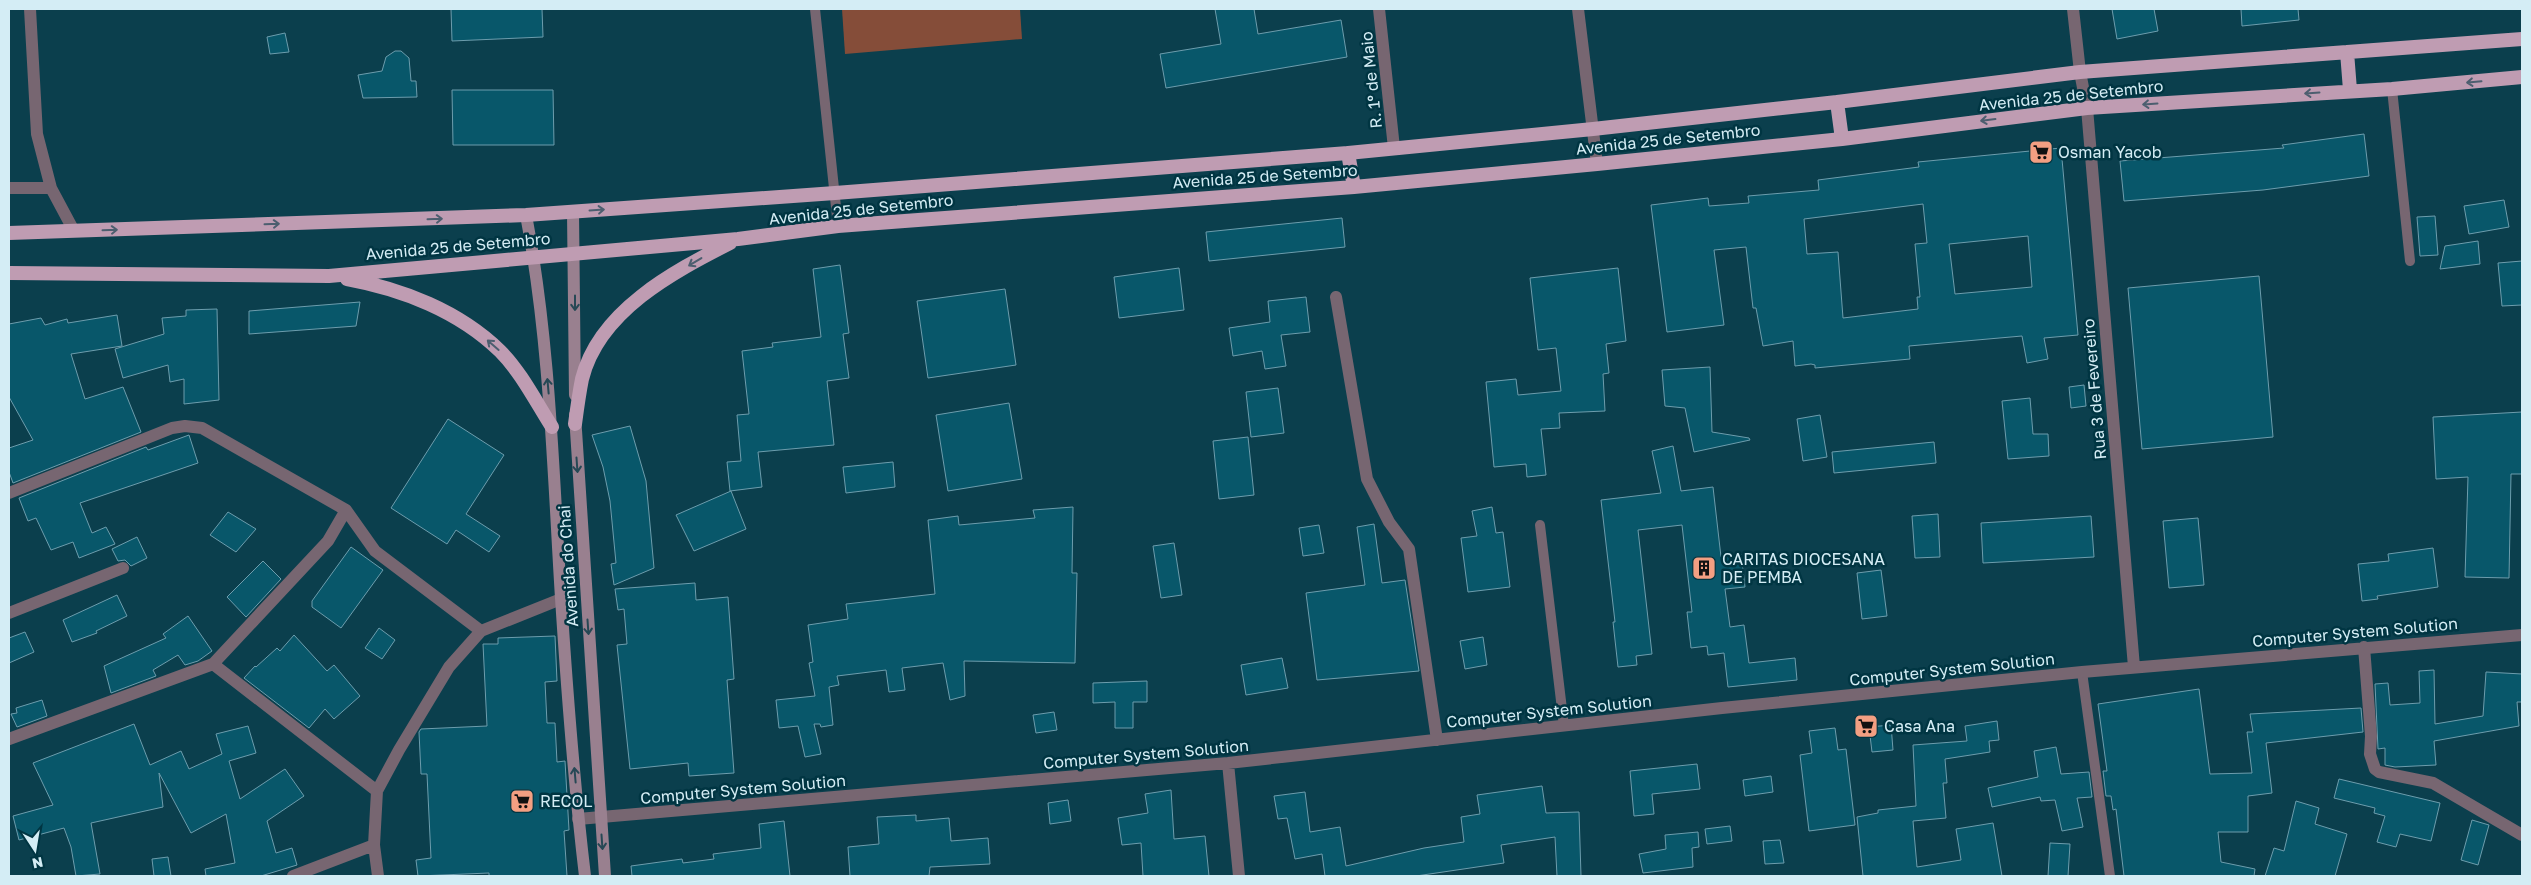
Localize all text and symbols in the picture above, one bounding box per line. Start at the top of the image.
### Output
street label: R. 1º de Maio [1356,31,1386,129]
street label: Avenida 25 de Setembro [1978,75,2164,115]
one-way arrow [2466,77,2482,86]
one-way arrow [2304,88,2320,97]
one-way arrow [2142,99,2158,109]
one-way arrow [1980,115,1996,125]
street label: Avenida 25 de Setembro [1575,119,1761,159]
supermarket icon: Osman Yacob [2028,139,2054,165]
place label: Osman Yacob [2058,142,2162,162]
street label: Avenida 25 de Setembro [1172,160,1358,192]
street label: Avenida 25 de Setembro [768,189,954,229]
one-way arrow [589,205,605,215]
one-way arrow [426,214,442,223]
one-way arrow [264,220,280,229]
one-way arrow [102,225,118,235]
street label: Avenida 25 de Setembro [365,228,551,264]
one-way arrow [688,257,702,267]
one-way arrow [570,294,580,310]
street label: Rua 3 de Fevereiro [2078,318,2110,460]
one-way arrow [486,339,499,351]
one-way arrow [543,379,552,395]
one-way arrow [573,457,582,473]
street label: Avenida do Chai [554,504,582,628]
place label: CARITAS DIOCESANA DE PEMBA [1722,549,1885,587]
building icon: CARITAS DIOCESANA DE PEMBA [1691,555,1717,581]
street label: Computer System Solution [2251,613,2459,651]
one-way arrow [583,619,592,635]
street label: Computer System Solution [1848,648,2056,690]
street label: Computer System Solution [1445,690,1653,732]
supermarket icon: Casa Ana [1853,713,1879,739]
place label: Casa Ana [1884,716,1955,736]
street label: Computer System Solution [1042,735,1250,773]
one-way arrow [570,768,580,784]
street label: Computer System Solution [639,770,847,808]
supermarket icon: RECOL [509,788,535,814]
place label: RECOL [540,791,592,811]
north arrow [10,825,60,875]
one-way arrow [598,834,607,850]
text: N [31,854,45,873]

